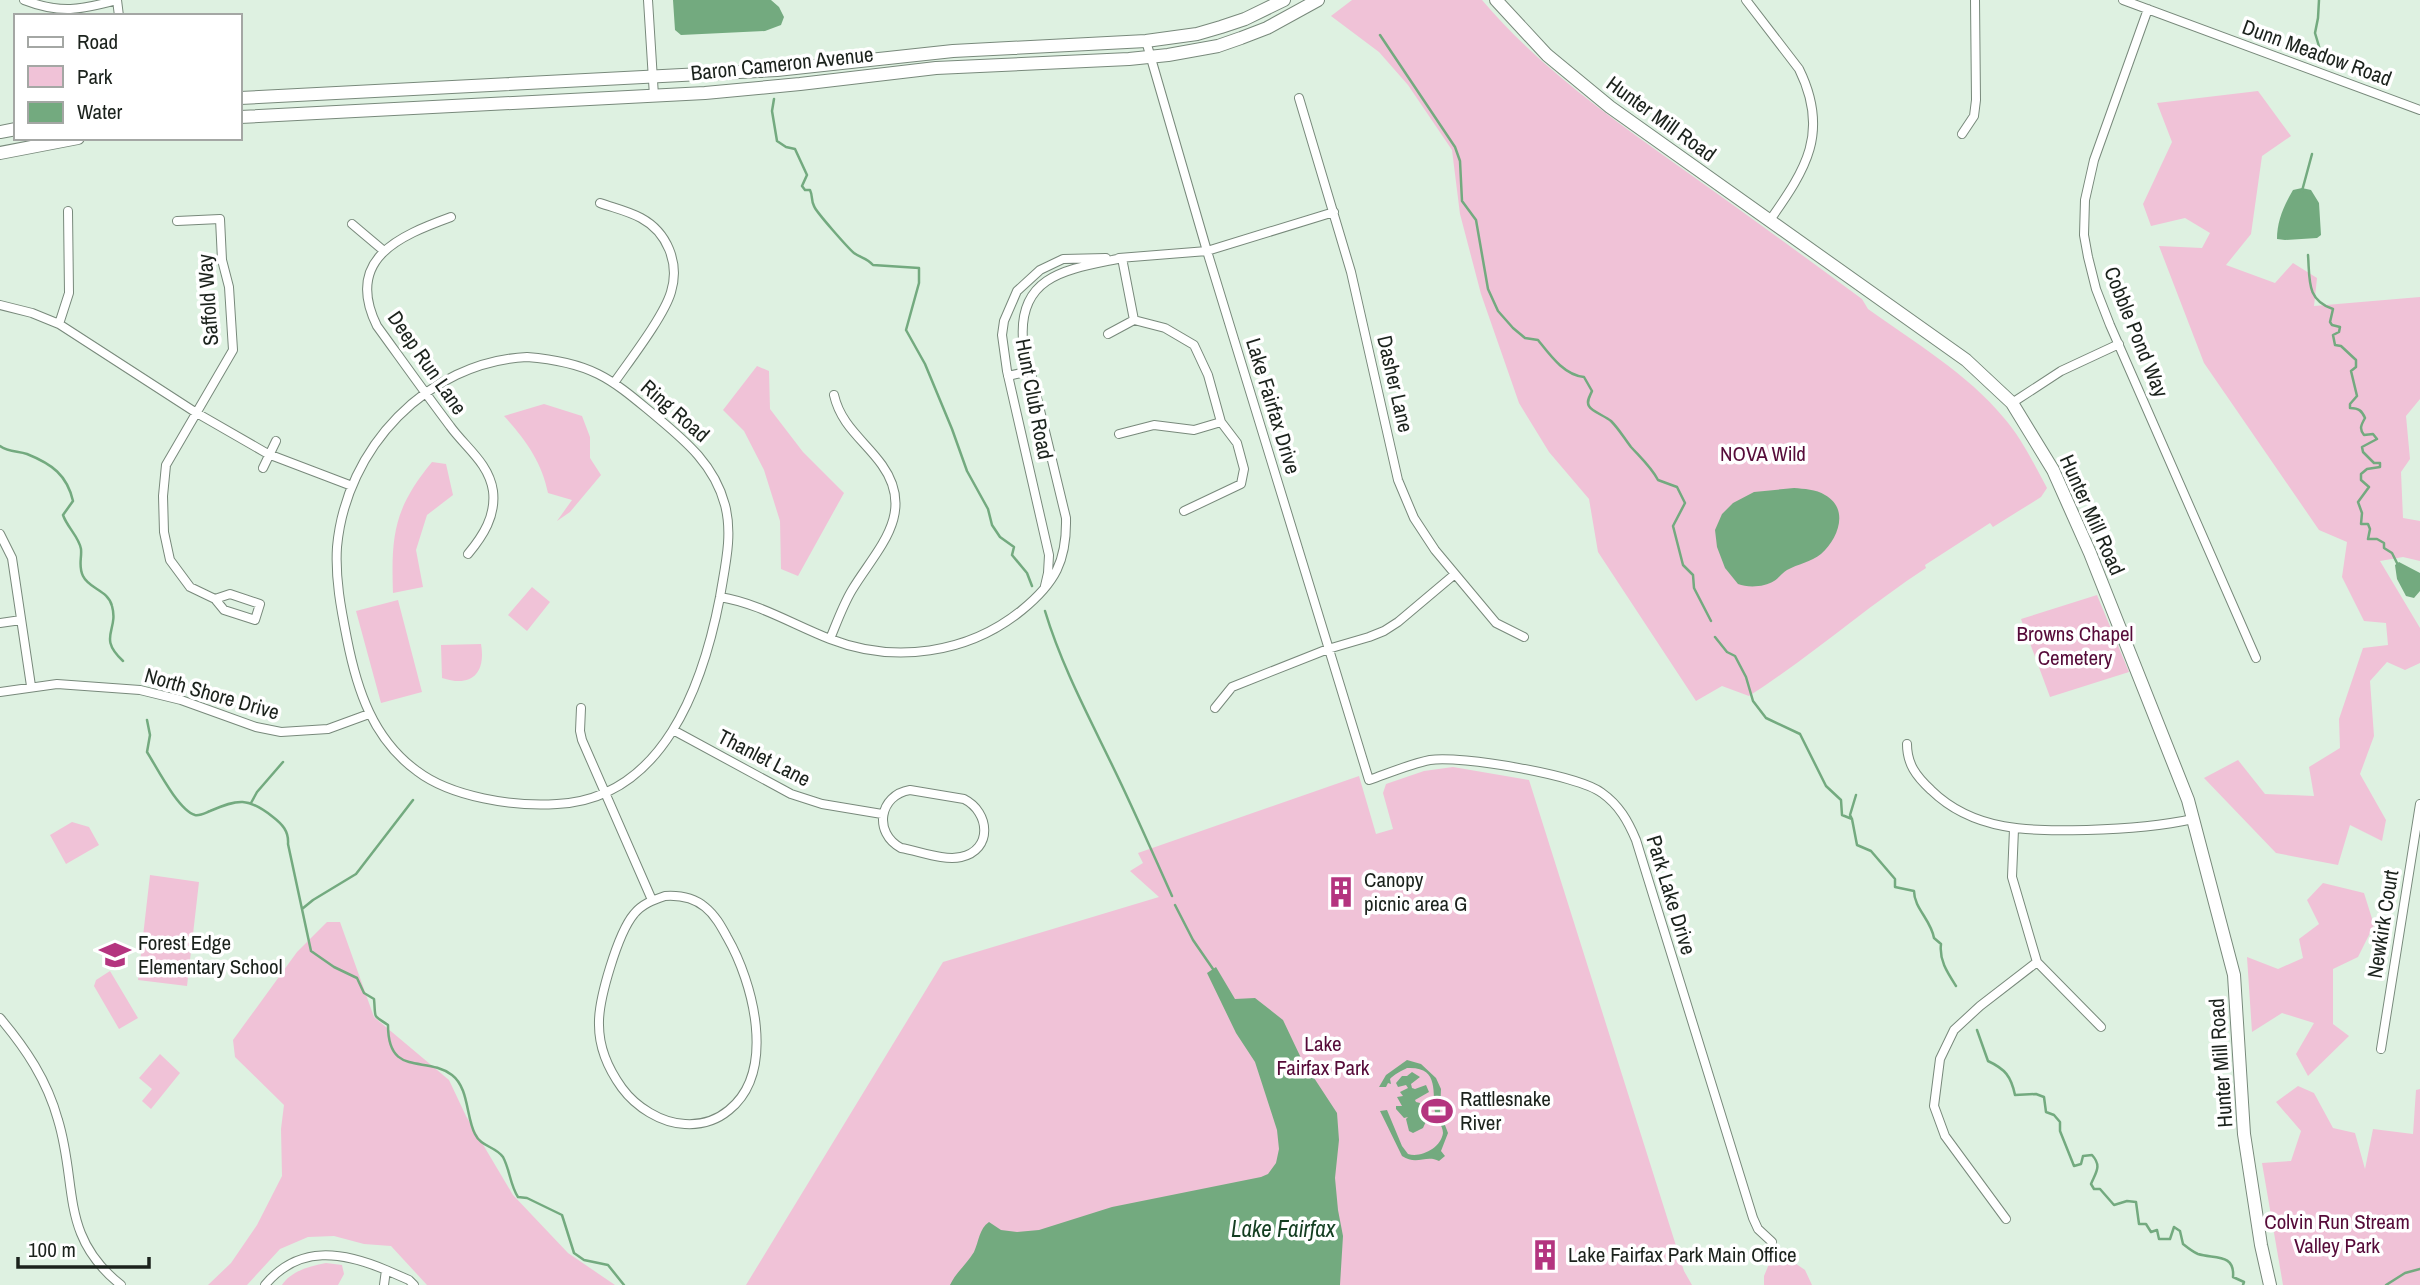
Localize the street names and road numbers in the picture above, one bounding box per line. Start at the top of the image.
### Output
street label: Dunn Meadow Road [2238,12,2396,93]
street label: Baron Cameron Avenue [689,39,875,88]
street label: Hunter Mill Road [1601,69,1722,168]
street label: Saffold Way [190,253,225,347]
street label: Cobble Pond Way [2097,262,2176,402]
street label: Deep Run Lane [381,305,474,420]
street label: Dasher Lane [1370,333,1421,435]
street label: Lake Fairfax Drive [1239,334,1308,477]
street label: Hunt Club Road [1009,336,1060,462]
street label: Ring Road [635,373,716,449]
street label: Hunter Mill Road [2053,450,2132,580]
street label: North Shore Drive [141,660,283,727]
street label: Thanlet Lane [713,722,816,793]
street label: Park Lake Drive [1640,832,1703,958]
street label: Newkirk Court [2360,868,2405,980]
street label: Hunter Mill Road [2202,998,2239,1128]

